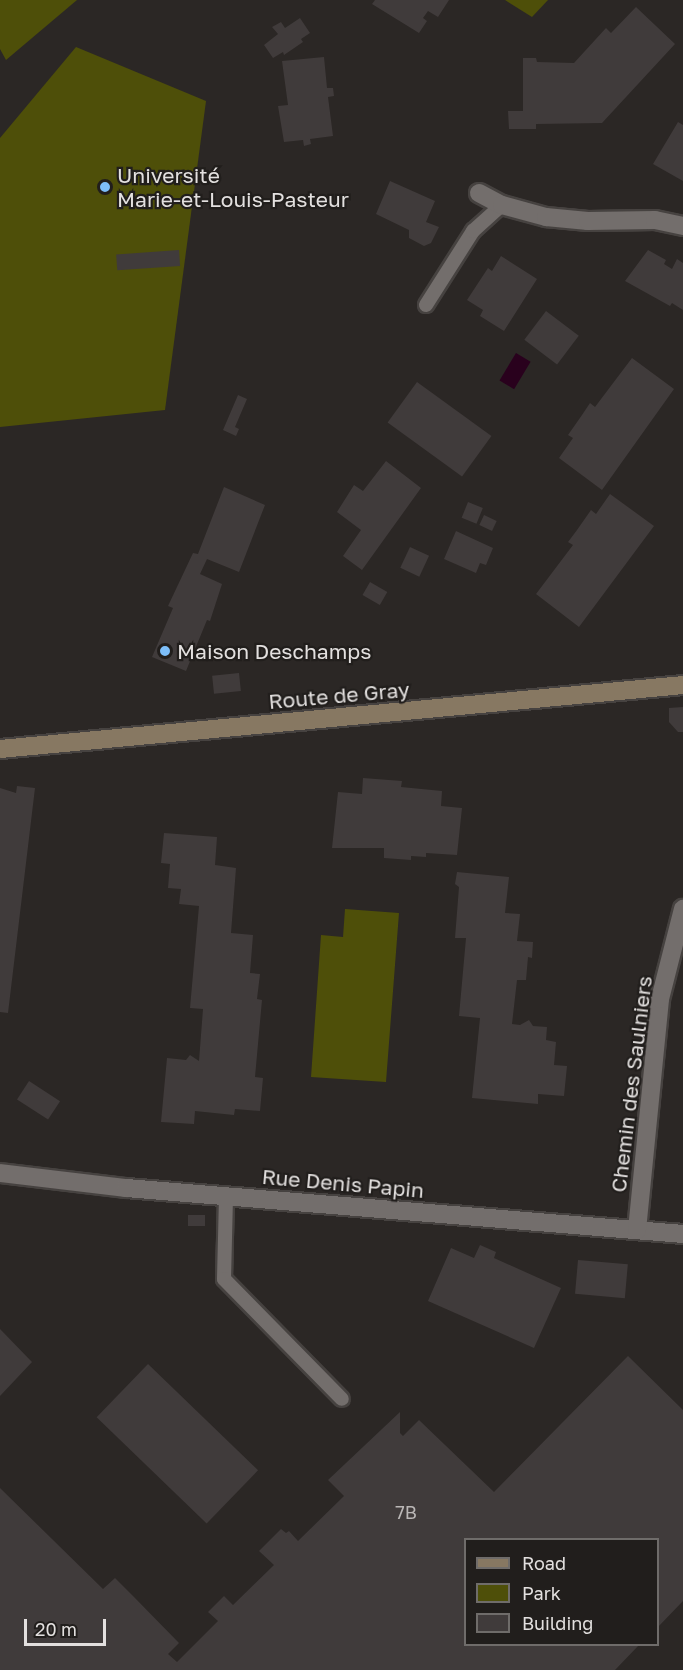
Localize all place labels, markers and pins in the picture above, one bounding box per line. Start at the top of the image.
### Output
place label: Université Marie-et-Louis-Pasteur [117,162,349,212]
marker: Université Marie-et-Louis-Pasteur [98,180,112,194]
place label: Maison Deschamps [177,638,371,664]
marker: Maison Deschamps [158,644,172,658]

